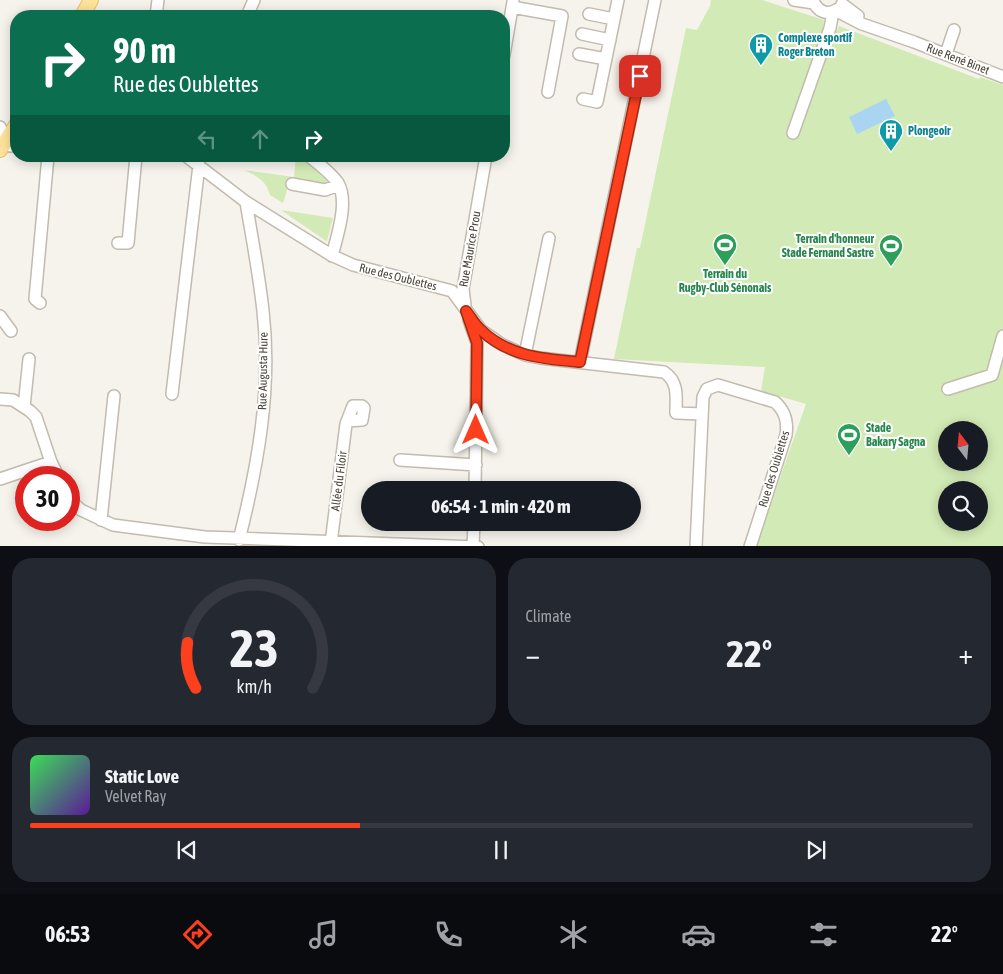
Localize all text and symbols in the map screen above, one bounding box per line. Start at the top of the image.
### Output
icon: right [30,30,95,95]
text: 90 m [113,30,176,70]
place label: Complexe sportif Roger Breton [778,31,853,59]
building icon: Complexe sportif Roger Breton [748,32,774,66]
street label: Rue René Binet [924,41,992,78]
pin [619,55,661,97]
icon: arrive [626,62,654,90]
text: Rue des Oublettes [113,71,259,97]
building icon: Plongeoir [878,118,904,152]
place label: Plongeoir [908,124,951,138]
icon: left [193,125,221,153]
icon: ahead [246,125,274,153]
icon: right [299,125,327,153]
street label: Rue Maurice Prou [456,210,484,288]
sports icon: Terrain du Rugby-Club Sénonais [712,232,738,266]
place label: Terrain d'honneur Stade Fernand Sastre [782,232,875,260]
sports icon: Terrain d'honneur Stade Fernand Sastre [878,233,904,267]
street label: Rue des Oublettes [358,261,438,293]
place label: Terrain du Rugby-Club Sénonais [679,267,772,295]
street label: Rue Augusta Hure [255,332,271,410]
position arrow [449,403,501,455]
place label: Stade Bakary Sagna [866,421,926,449]
north arrow [938,421,988,471]
map controls [938,421,988,531]
sports icon: Stade Bakary Sagna [836,422,862,456]
street label: Rue des Oublettes [756,429,792,509]
street label: Allée du Filoir [328,450,350,512]
speed limit sign: 30 [15,466,80,531]
button: search [938,481,988,531]
text: 06:54 · 1 min · 420 m [431,495,571,517]
text: Climate [526,607,571,625]
text: 23 [229,618,278,678]
text: 22° [726,632,772,675]
text: − [526,638,540,670]
text: + [958,638,973,670]
text: km/h [236,676,271,697]
text: Static Love [105,765,179,787]
text: Velvet Ray [105,787,166,805]
icon: previous [173,836,201,864]
icon: pause [487,836,515,864]
icon: next [802,836,830,864]
icon: directions [180,917,215,952]
icon: music [306,917,341,952]
icon: phone [431,917,466,952]
icon: climate [556,917,591,952]
icon: car [681,917,716,952]
icon: filters [806,917,841,952]
text: 06:53 [45,921,90,947]
text: 22° [931,921,958,947]

